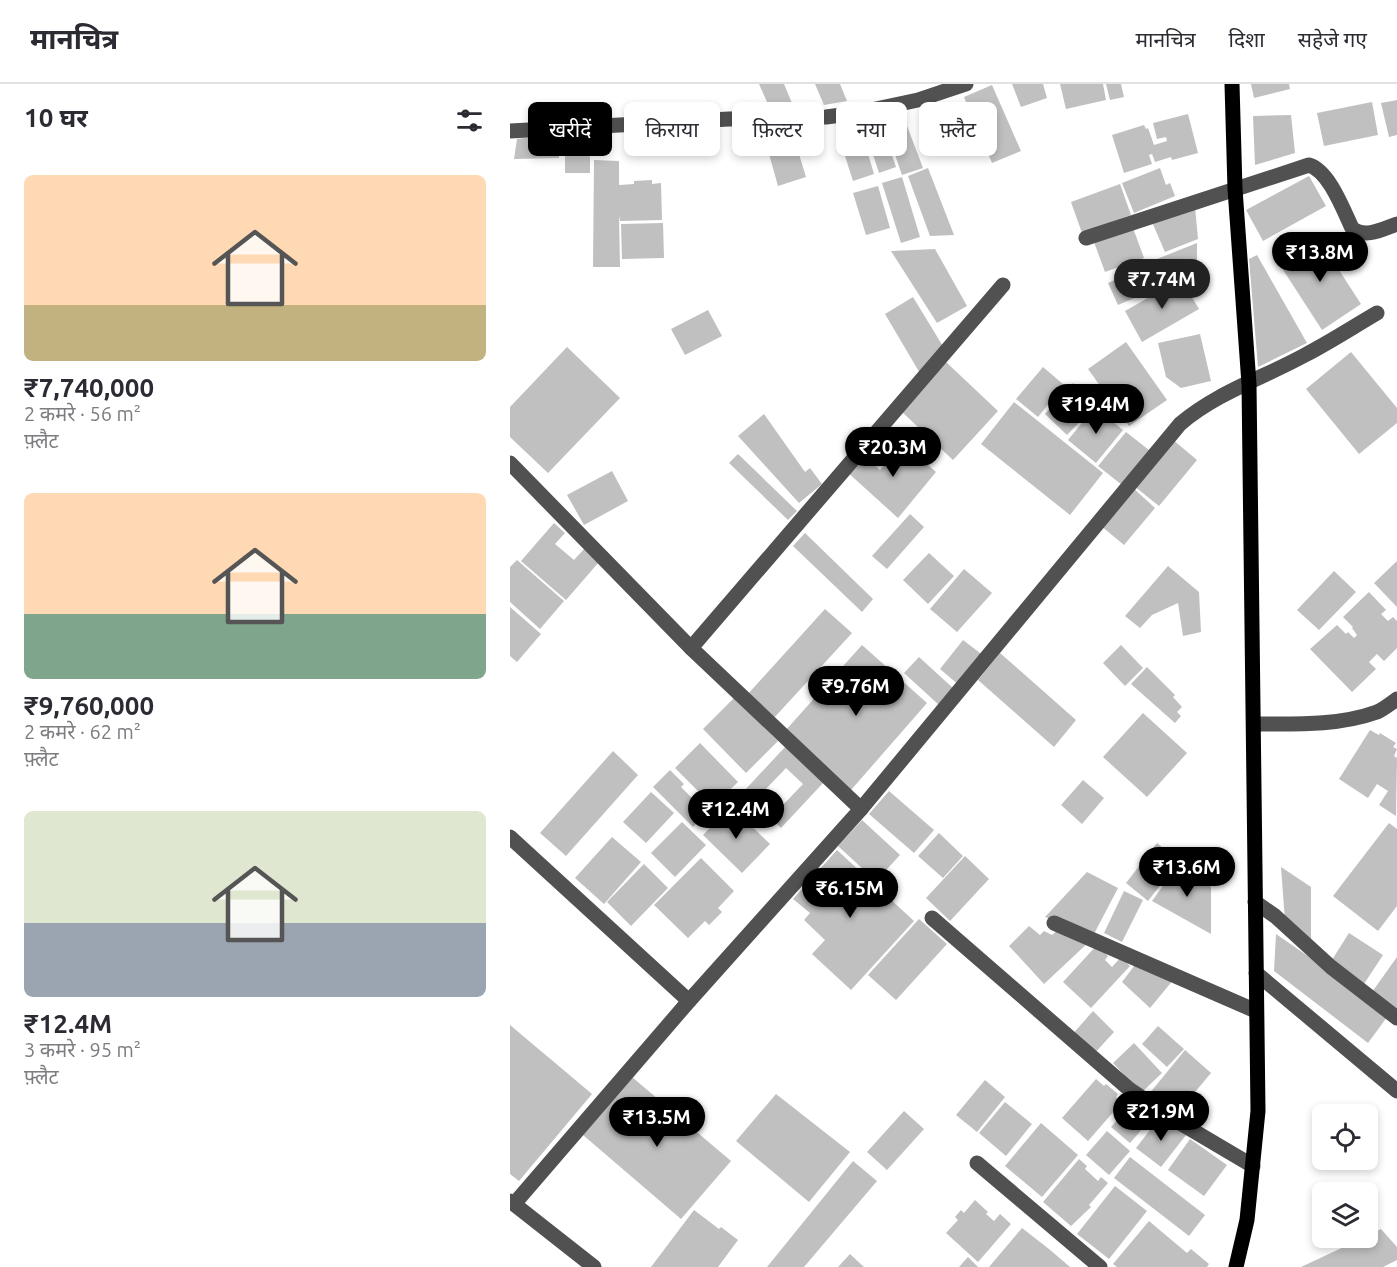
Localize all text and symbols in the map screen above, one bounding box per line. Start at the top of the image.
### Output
text: मानचित्र [30,23,118,54]
text: मानचित्र [1135,27,1196,51]
text: दिशा [1229,27,1265,51]
text: सहेजे गए [1298,27,1367,51]
chip: खरीदें [528,102,612,156]
chip: किराया [624,102,720,156]
chip: फ़िल्टर [732,102,824,156]
chip: नया [836,102,907,156]
chip: फ़्लैट [919,102,997,156]
text: 10 घर [24,103,88,132]
icon: filters [453,104,486,137]
icon: home [201,214,309,322]
pin: ₹13.8M [1271,232,1369,283]
text: ₹13.8M [1286,240,1354,263]
pin: ₹7.74M [1113,259,1211,310]
text: ₹7.74M [1128,267,1196,290]
text: ₹7,740,000 [24,373,154,402]
pin: ₹19.4M [1047,384,1145,435]
text: ₹19.4M [1062,392,1130,415]
text: 2 कमरे · 56 m² [24,402,141,425]
pin: ₹20.3M [844,427,942,478]
text: फ़्लैट [24,429,59,452]
text: ₹20.3M [859,435,927,458]
icon: home [201,532,309,640]
pin: ₹9.76M [807,666,905,717]
text: ₹9.76M [822,674,890,697]
text: ₹9,760,000 [24,691,154,720]
text: 2 कमरे · 62 m² [24,720,141,743]
text: फ़्लैट [24,747,59,770]
pin: ₹12.4M [687,789,785,840]
text: ₹12.4M [702,797,770,820]
pin: ₹13.6M [1138,847,1236,898]
icon: home [201,850,309,958]
text: ₹13.6M [1153,855,1221,878]
pin: ₹6.15M [801,868,899,919]
text: ₹6.15M [816,876,884,899]
text: ₹12.4M [24,1009,112,1038]
text: 3 कमरे · 95 m² [24,1038,141,1061]
text: फ़्लैट [24,1065,59,1088]
pin: ₹21.9M [1112,1091,1210,1142]
pin: ₹13.5M [608,1097,706,1148]
text: ₹21.9M [1127,1099,1195,1122]
map controls [1312,1104,1378,1248]
button: locate [1312,1104,1378,1170]
text: ₹13.5M [623,1105,691,1128]
button: layers [1312,1182,1378,1248]

